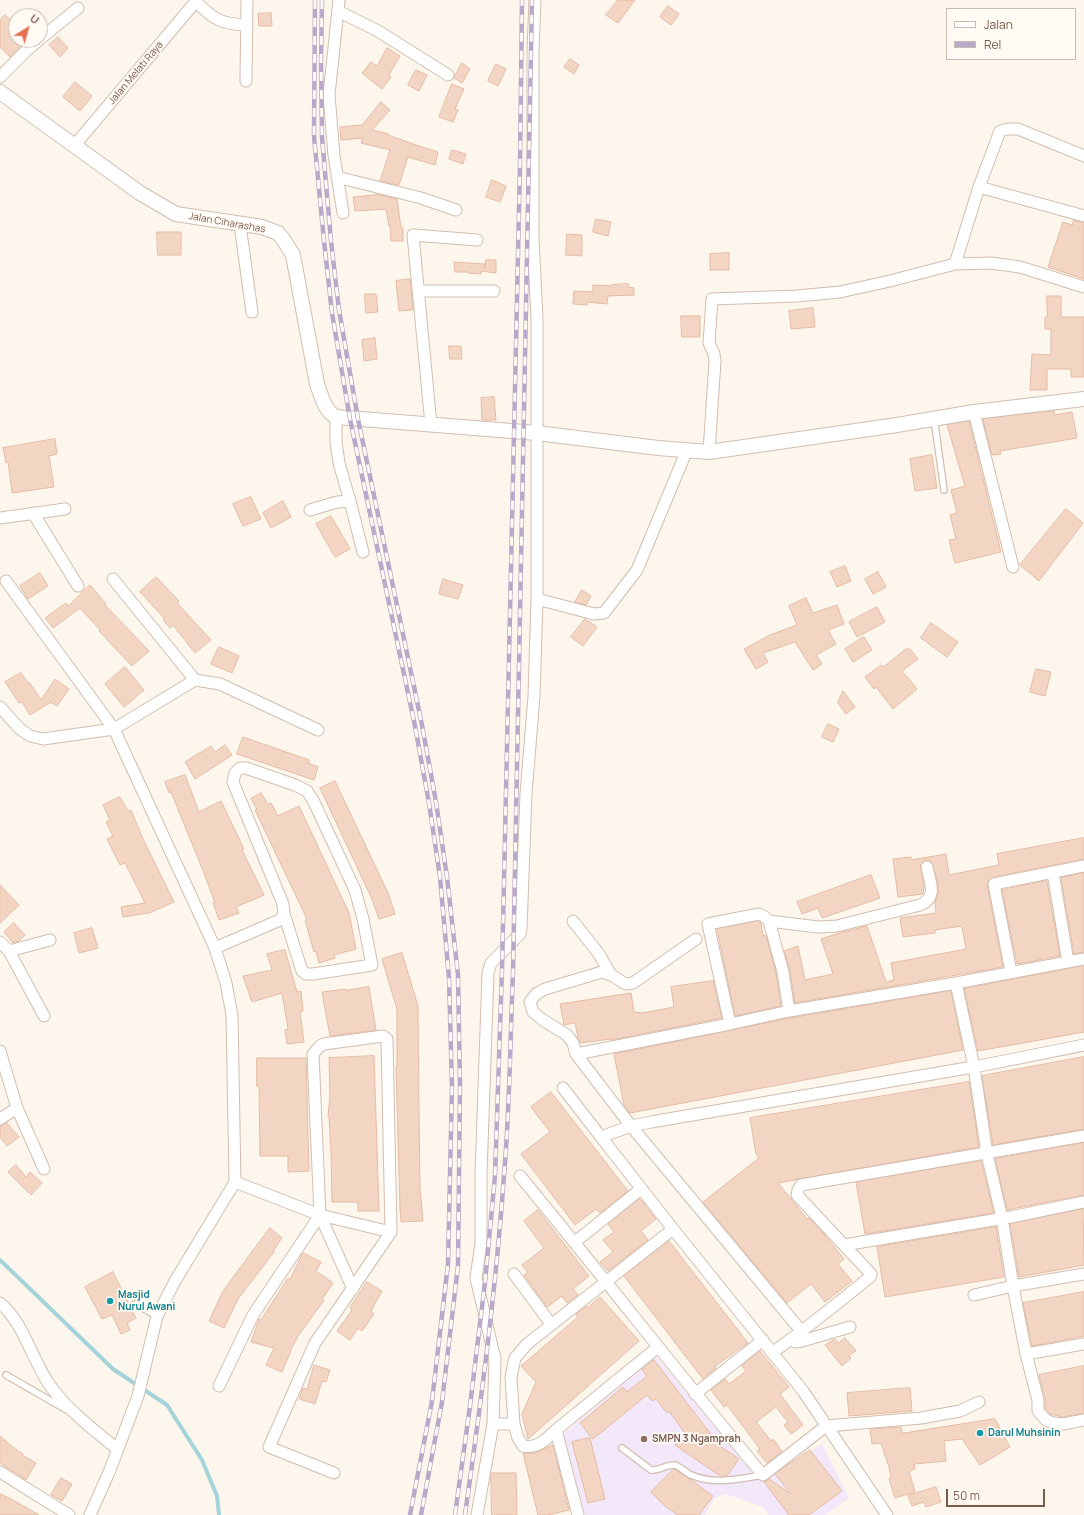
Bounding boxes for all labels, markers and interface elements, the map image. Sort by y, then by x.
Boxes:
north arrow [8,8,48,48]
legend [946,8,1076,60]
text: U [27,10,43,27]
text: Jalan [984,16,1013,33]
text: Rel [984,36,1001,53]
street label: Jalan Melati Raya [106,39,166,107]
street label: Jalan Ciharashas [188,210,266,236]
place label: Masjid Nurul Awani [118,1289,175,1312]
marker: Masjid Nurul Awani [105,1296,115,1306]
place label: Darul Muhsinin [988,1427,1060,1439]
marker: Darul Muhsinin [975,1428,985,1438]
place label: SMPN 3 Ngamprah [652,1433,741,1445]
marker: SMPN 3 Ngamprah [639,1434,649,1444]
scale bar [948,1481,1047,1507]
text: 50 m [953,1487,980,1504]

